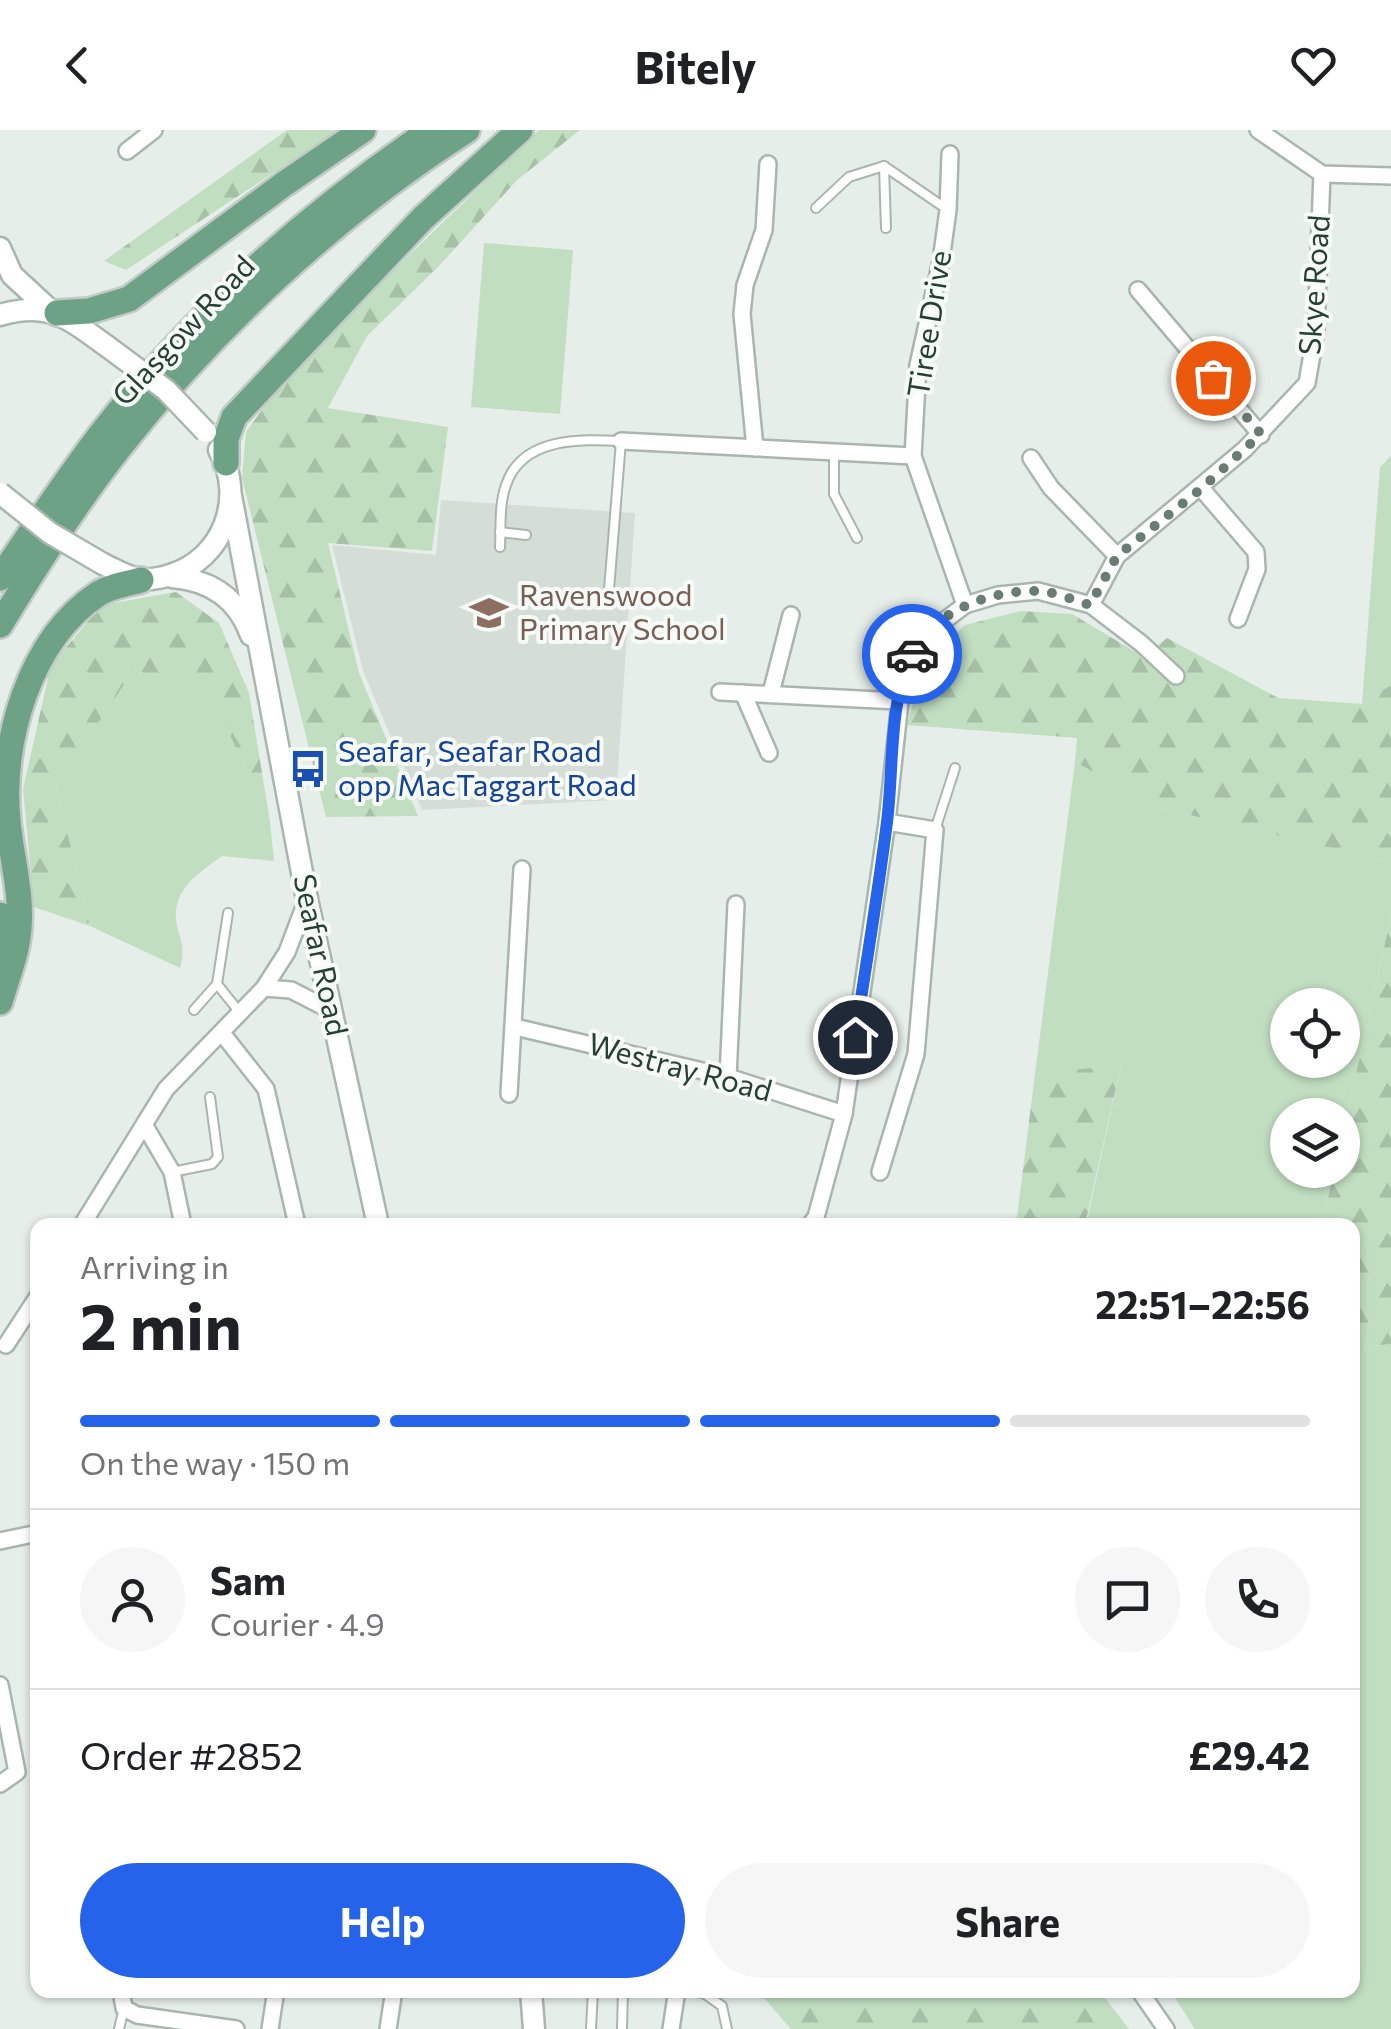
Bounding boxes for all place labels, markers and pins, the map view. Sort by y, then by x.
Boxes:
pin [1171,336,1256,421]
place label: Ravenswood Primary School [519,575,726,646]
school or university icon: Ravenswood Primary School [468,592,510,634]
place label: Seafar, Seafar Road opp MacTaggart Road [338,731,637,802]
bus stop icon: Seafar, Seafar Road opp MacTaggart Road [287,748,329,790]
pin [813,995,898,1080]

